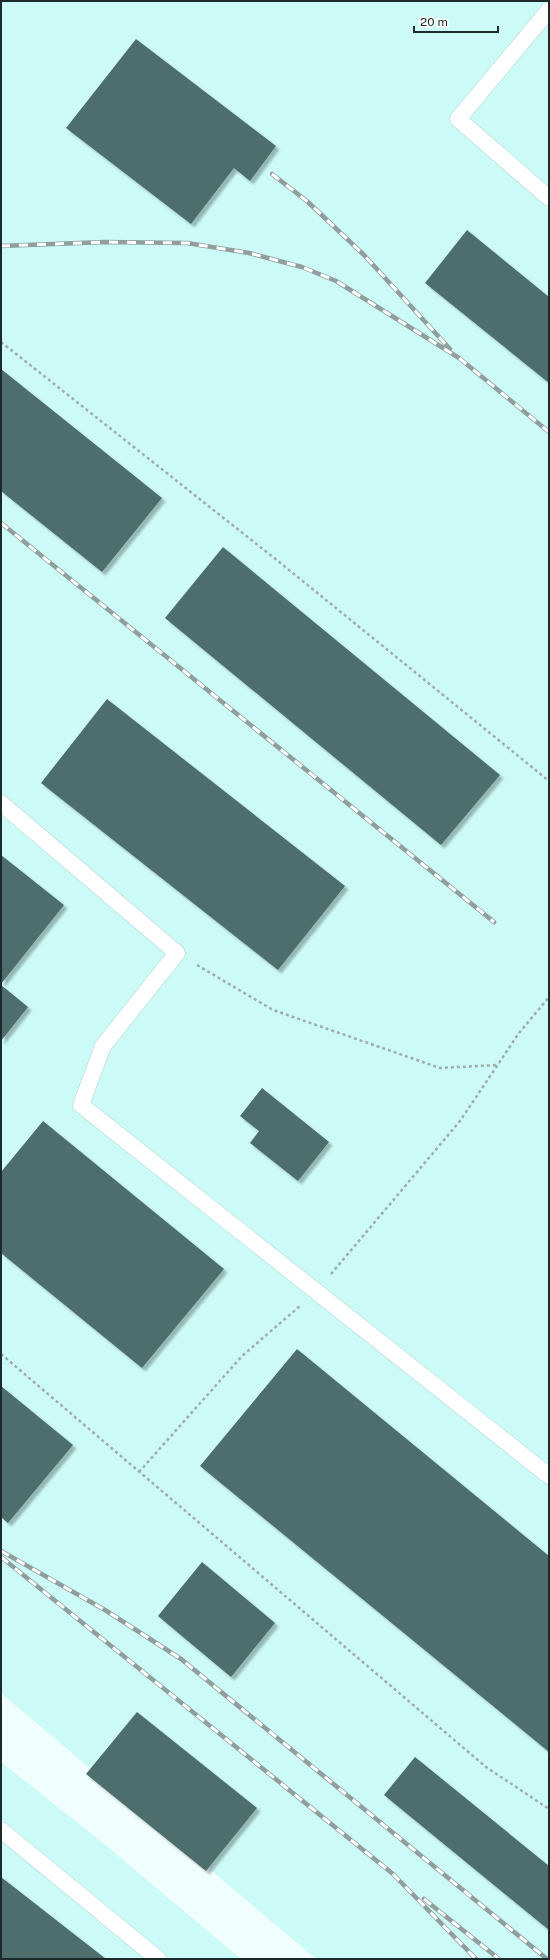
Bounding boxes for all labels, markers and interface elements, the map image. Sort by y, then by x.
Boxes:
scale bar [414,8,498,34]
text: 20 m [420,15,448,29]

